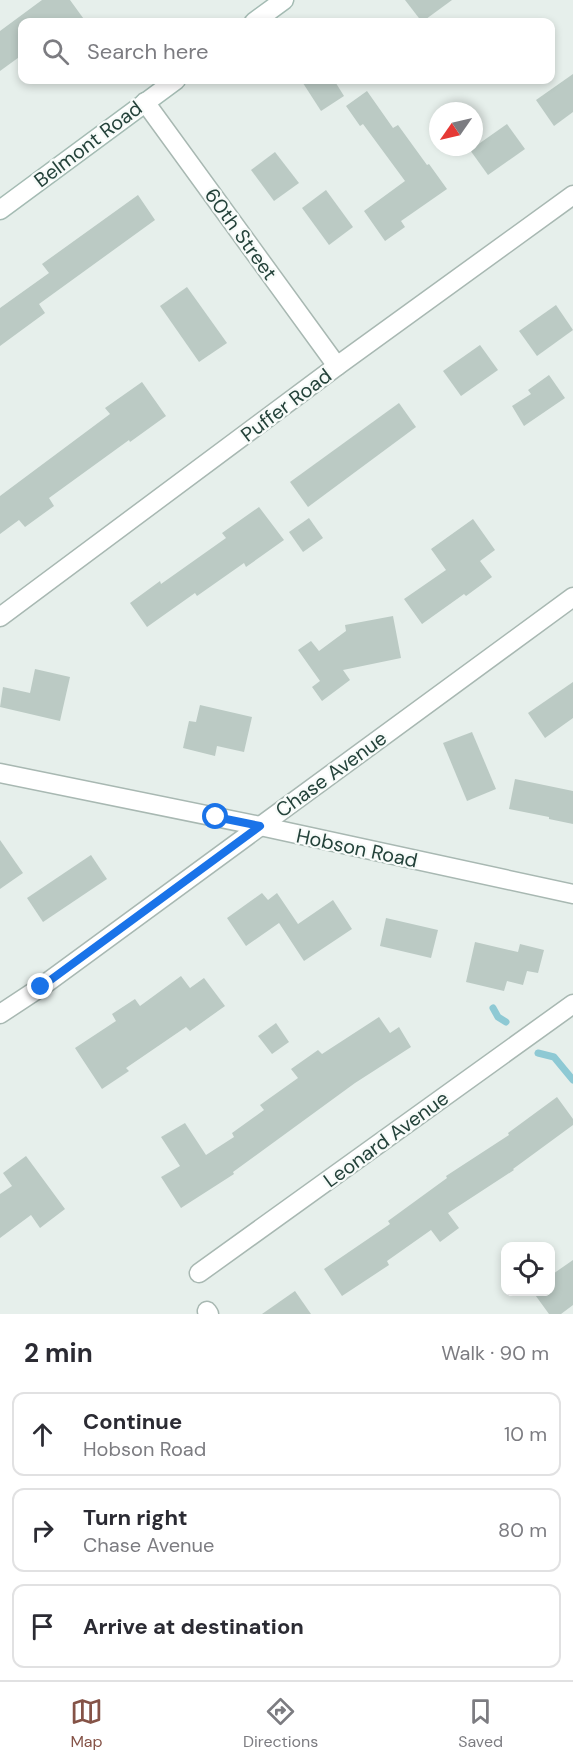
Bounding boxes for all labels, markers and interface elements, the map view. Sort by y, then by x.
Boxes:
search box [18,18,555,84]
icon: search [39,35,72,68]
text: Search here [87,37,208,66]
street label: Belmont Road [29,95,147,193]
north arrow [429,102,483,156]
street label: 60th Street [199,183,283,285]
street label: Puffer Road [235,362,337,448]
street label: Chase Avenue [270,725,392,823]
route start [202,803,228,829]
street label: Hobson Road [294,822,420,874]
route end [27,973,53,999]
street label: Leonard Avenue [318,1085,454,1193]
map controls [501,1242,555,1296]
button: locate [501,1242,555,1296]
text: 2 min [24,1336,93,1370]
text: Walk · 90 m [441,1340,549,1366]
text: Continue [83,1407,182,1436]
icon: ahead [26,1418,59,1451]
text: 10 m [504,1421,547,1447]
text: Hobson Road [83,1436,206,1462]
text: Turn right [83,1503,188,1532]
icon: right [26,1514,59,1547]
text: 80 m [498,1517,547,1543]
text: Chase Avenue [83,1532,214,1558]
icon: arrive [26,1610,59,1643]
text: Arrive at destination [83,1612,304,1641]
tab: Map [70,1695,103,1752]
tab: Directions [243,1695,318,1752]
tab: Saved [458,1695,503,1752]

